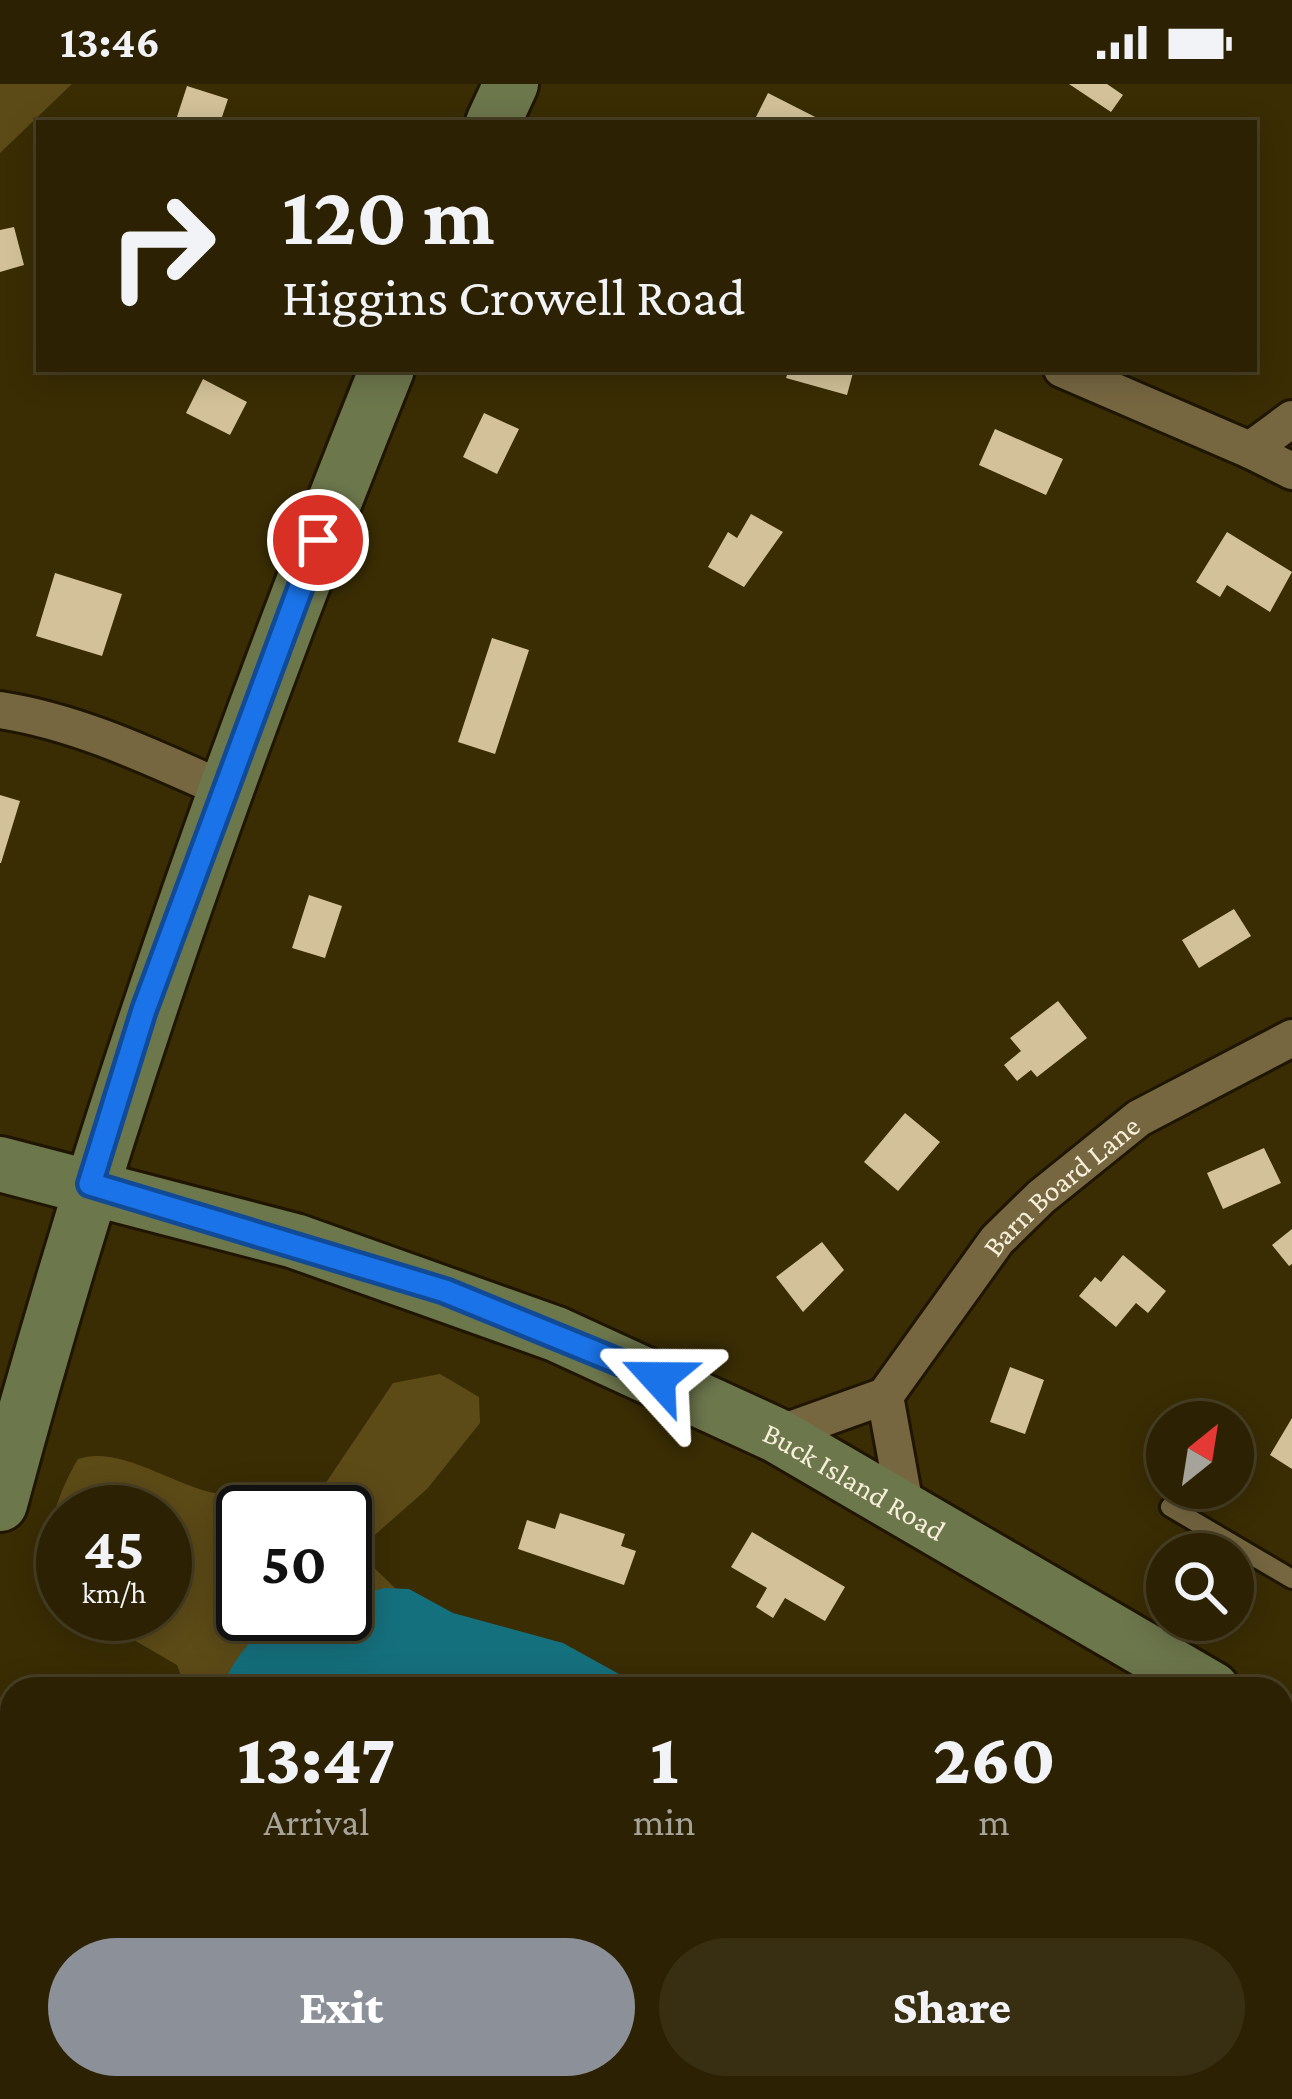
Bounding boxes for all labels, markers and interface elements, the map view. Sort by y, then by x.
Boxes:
text: 13:46 [60,17,160,67]
icon: right [84,168,240,324]
text: 120 m [282,169,495,262]
text: Higgins Crowell Road [282,267,746,327]
pin [267,489,369,591]
icon: arrive [285,507,351,573]
street label: Barn Board Lane [975,1108,1146,1262]
position arrow [595,1315,721,1441]
north arrow [1146,1401,1254,1509]
map controls [1146,1401,1254,1641]
street label: Buck Island Road [758,1415,952,1547]
speed limit sign: 50 [216,1485,372,1641]
text: 45 [83,1514,145,1581]
button: search [1146,1533,1254,1641]
text: km/h [82,1576,146,1609]
text: 13:47 [237,1718,396,1798]
text: 1 [650,1718,678,1798]
text: 260 [933,1718,1056,1798]
text: Arrival [263,1800,370,1843]
text: min [633,1800,696,1843]
text: m [979,1800,1010,1843]
button: Exit [48,1938,635,2076]
button: Share [659,1938,1245,2076]

